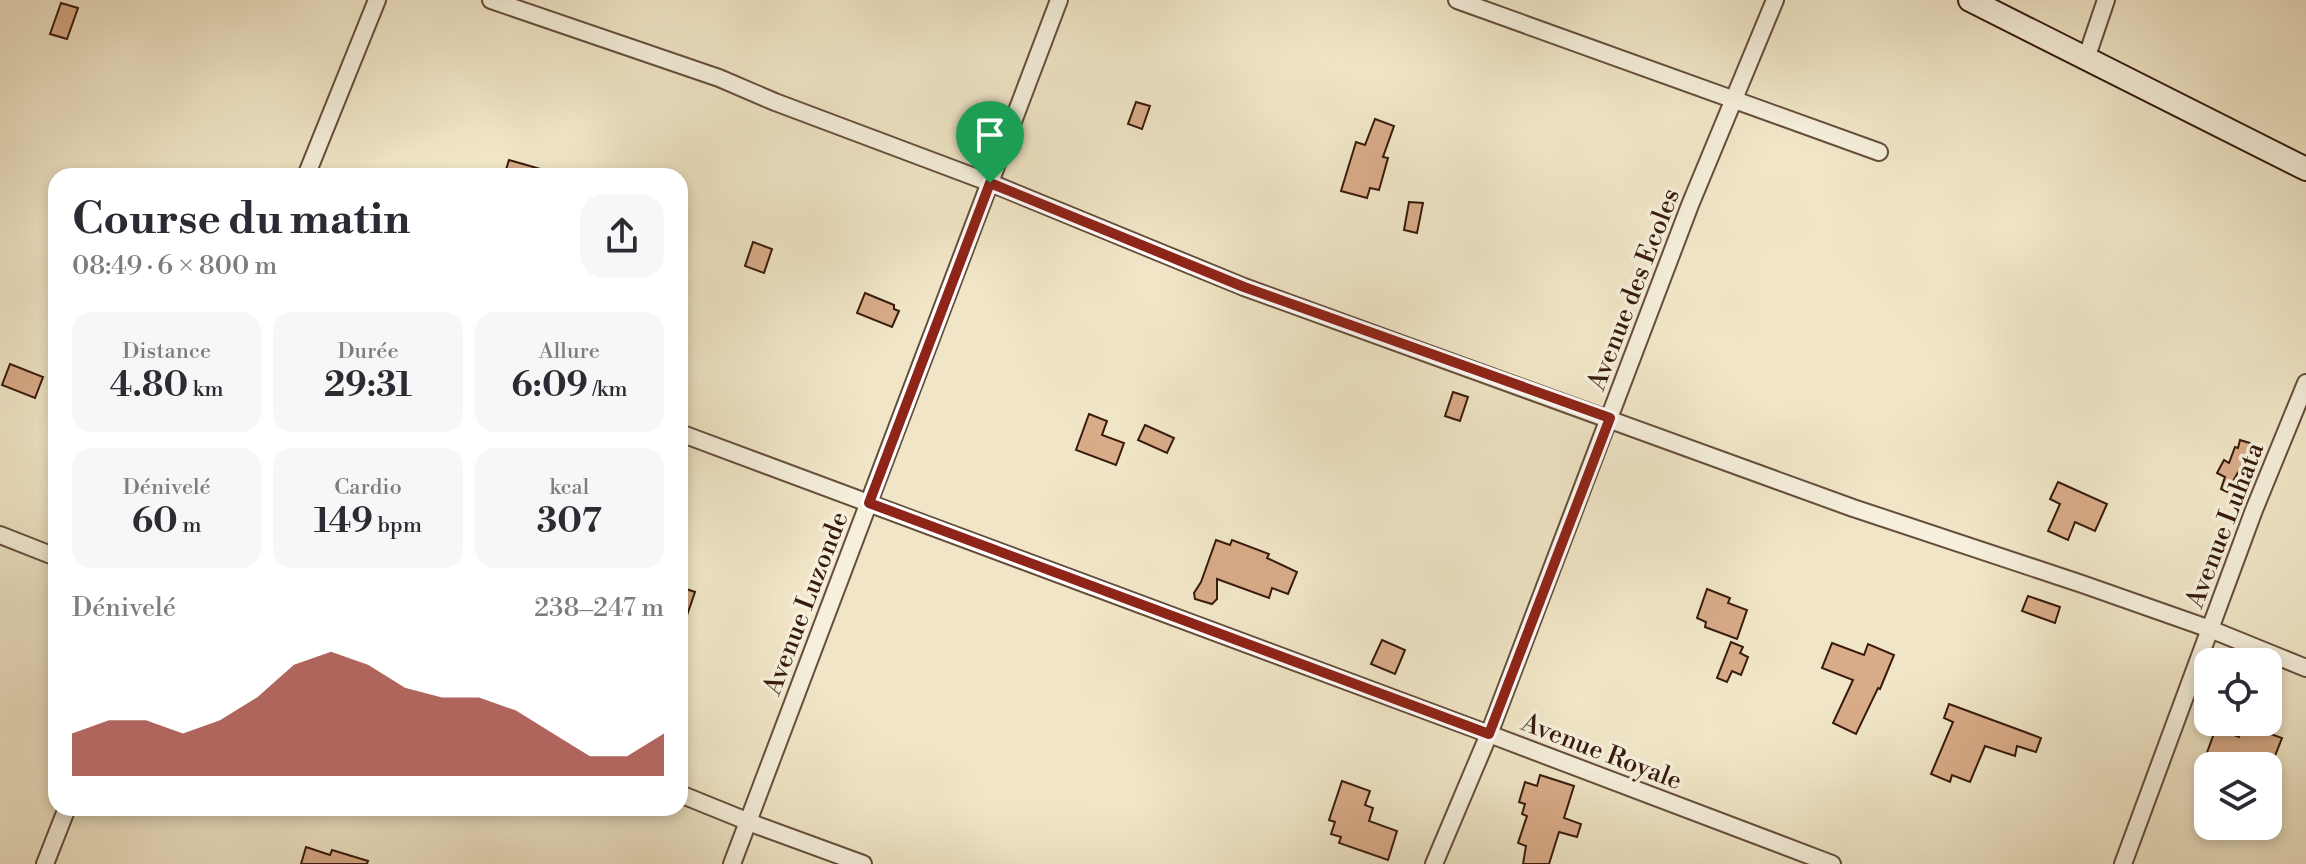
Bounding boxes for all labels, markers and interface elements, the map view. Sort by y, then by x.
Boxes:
pin [956,101,1024,183]
icon: arrive [968,113,1012,157]
street label: Avenue des Ecoles [1580,184,1687,396]
text: Course du matin [72,192,410,247]
button: share [580,194,664,278]
text: 08:49 · 6 × 800 m [72,250,277,282]
text: Distance [122,338,211,365]
text: Durée [337,338,399,365]
text: Allure [539,338,600,365]
text: 4.80 [110,365,188,407]
text: 29:31 [324,365,412,407]
text: 6:09 [511,365,588,407]
text: km [188,376,224,403]
text: /km [588,376,627,403]
street label: Avenue Luhata [2178,437,2271,613]
text: Dénivelé [123,474,211,501]
text: Cardio [334,474,402,501]
text: kcal [549,474,589,501]
text: 60 [132,501,178,543]
text: 149 [314,501,373,543]
text: 307 [537,501,602,543]
street label: Avenue Luzonde [756,507,856,700]
text: m [178,512,202,539]
text: bpm [373,512,422,539]
text: Dénivelé [72,592,176,624]
text: 238–247 m [534,592,664,624]
map controls [2194,648,2282,840]
button: locate [2194,648,2282,736]
street label: Avenue Royale [1516,706,1686,797]
button: layers [2194,752,2282,840]

